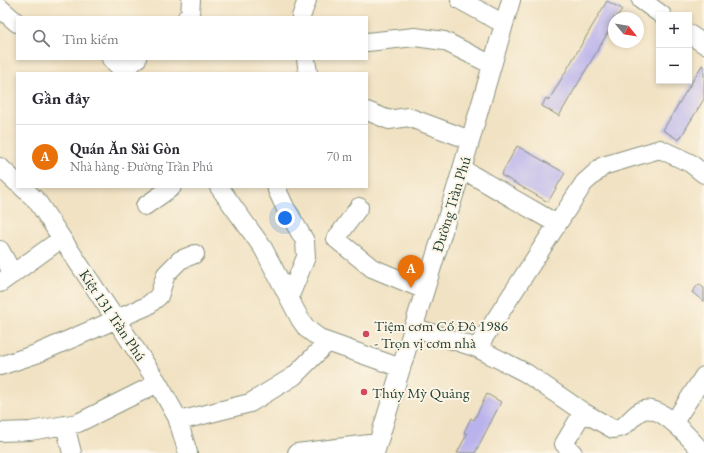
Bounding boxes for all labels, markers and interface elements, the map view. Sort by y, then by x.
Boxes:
north arrow [608,12,644,48]
map controls [656,12,692,84]
button: + [656,12,692,48]
search box [16,16,368,60]
icon: search [30,27,52,49]
text: Tìm kiếm [62,29,119,48]
button: − [656,48,692,84]
text: Gần đây [32,87,90,109]
text: Quán Ăn Sài Gòn [70,139,180,158]
text: A [40,148,50,165]
text: 70 m [327,148,352,165]
street label: Đường Trần Phú [427,154,475,254]
text: Nhà hàng · Đường Trần Phú [70,158,213,175]
your location [275,208,295,228]
pin: A [398,255,424,288]
street label: Kiệt 131 Trần Phú [75,266,151,365]
place label: Tiệm cơm Cố Đô 1986 - Trọn vị cơm nhà [374,316,508,352]
marker: Tiệm cơm Cố Đô 1986 - Trọn vị cơm nhà [361,329,371,339]
place label: Thúy Mỳ Quảng [372,383,470,402]
marker: Thúy Mỳ Quảng [359,387,369,397]

